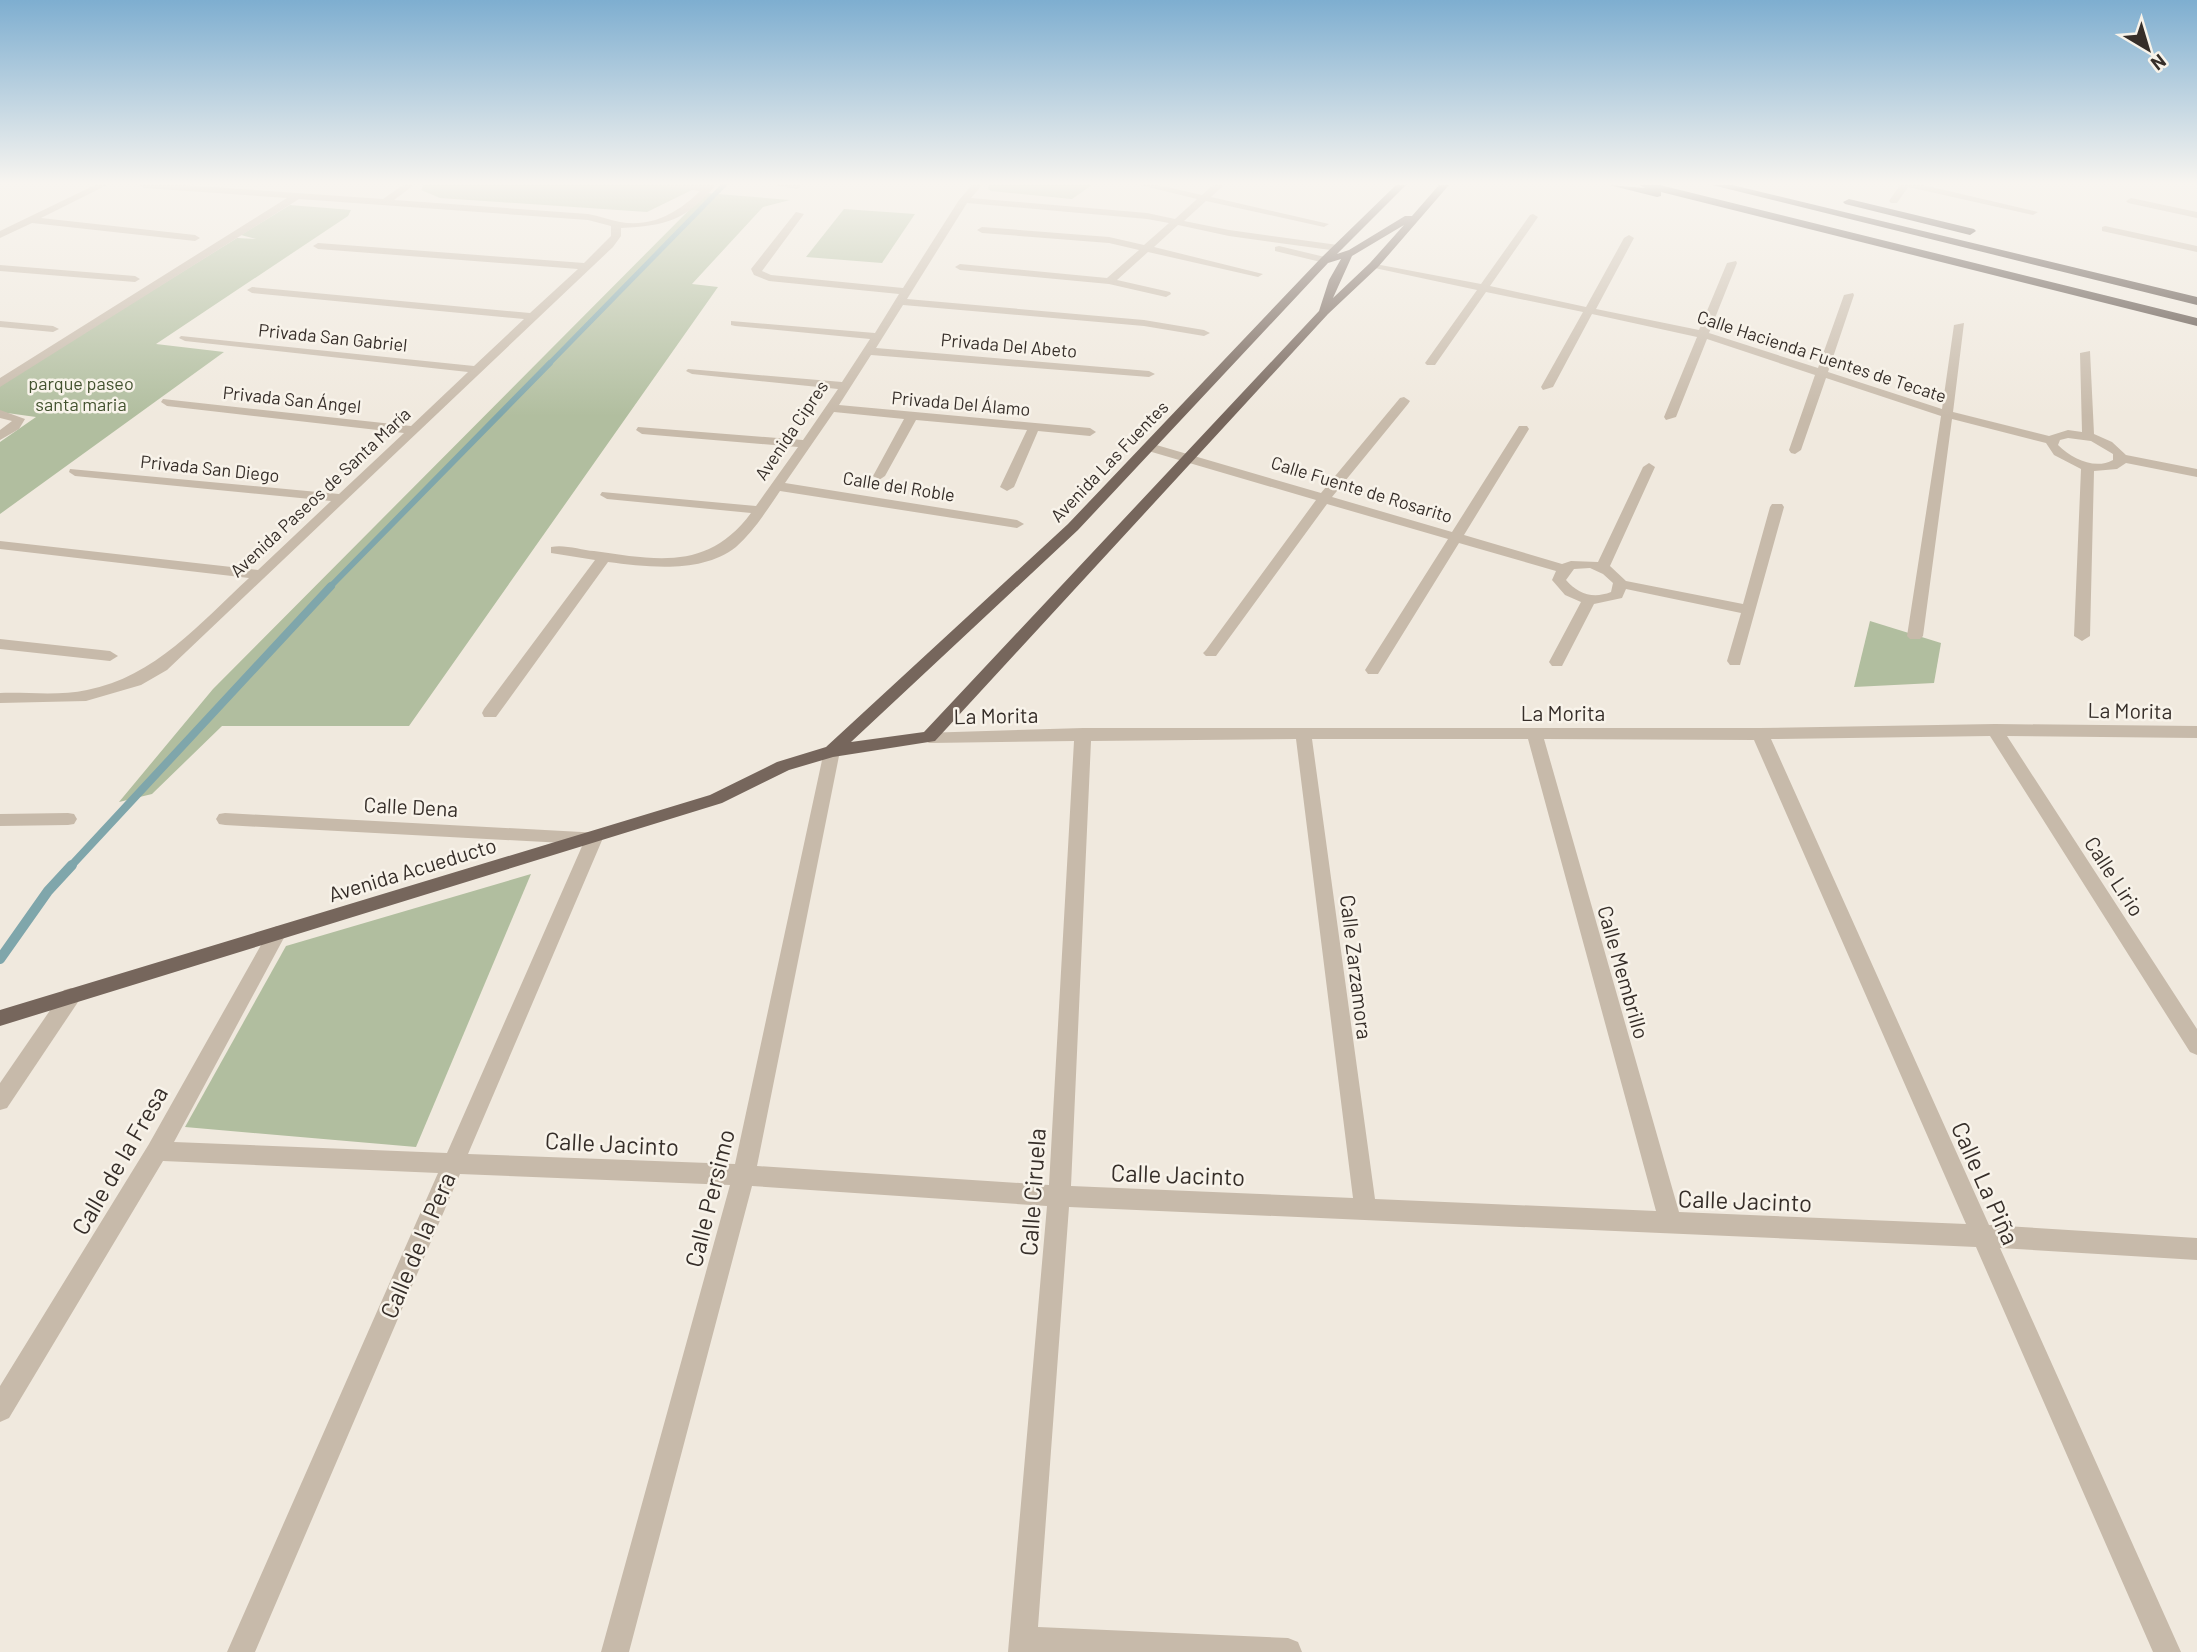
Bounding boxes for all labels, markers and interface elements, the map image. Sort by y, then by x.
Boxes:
north arrow [2113,14,2183,84]
text: N [2147,50,2171,76]
street label: Calle Hacienda Fuentes de Tecate [1694,305,1950,407]
street label: Privada San Gabriel [257,318,409,356]
street label: Privada Del Abeto [940,328,1078,362]
park label: parque paseo santa maria [28,372,134,415]
street label: Avenida Cipres [750,376,832,484]
street label: Privada San Ángel [222,381,362,417]
street label: Privada Del Álamo [891,386,1031,420]
street label: Avenida Las Fuentes [1045,396,1173,526]
street label: Avenida Paseos de Santa María [225,403,415,581]
street label: Privada San Diego [139,450,281,486]
street label: Calle Fuente de Rosarito [1269,451,1455,527]
street label: Calle del Roble [841,466,957,506]
street label: La Morita [2087,697,2173,723]
street label: La Morita [1521,700,1605,725]
street label: La Morita [953,702,1039,728]
street label: Calle Dena [363,791,459,821]
street label: Calle Lirio [2080,831,2150,921]
street label: Avenida Acueducto [325,832,499,906]
street label: Calle Zarzamora [1336,893,1378,1041]
street label: Calle Membrillo [1593,902,1655,1042]
street label: Calle de la Fresa [65,1080,173,1240]
street label: Calle La Piña [1946,1117,2026,1249]
street label: Calle Jacinto [544,1125,680,1161]
street label: Calle Persimo [678,1126,740,1270]
street label: Calle Ciruela [1013,1127,1051,1257]
street label: Calle Jacinto [1110,1157,1246,1191]
street label: Calle de la Pera [373,1167,461,1323]
street label: Calle Jacinto [1677,1183,1813,1217]

